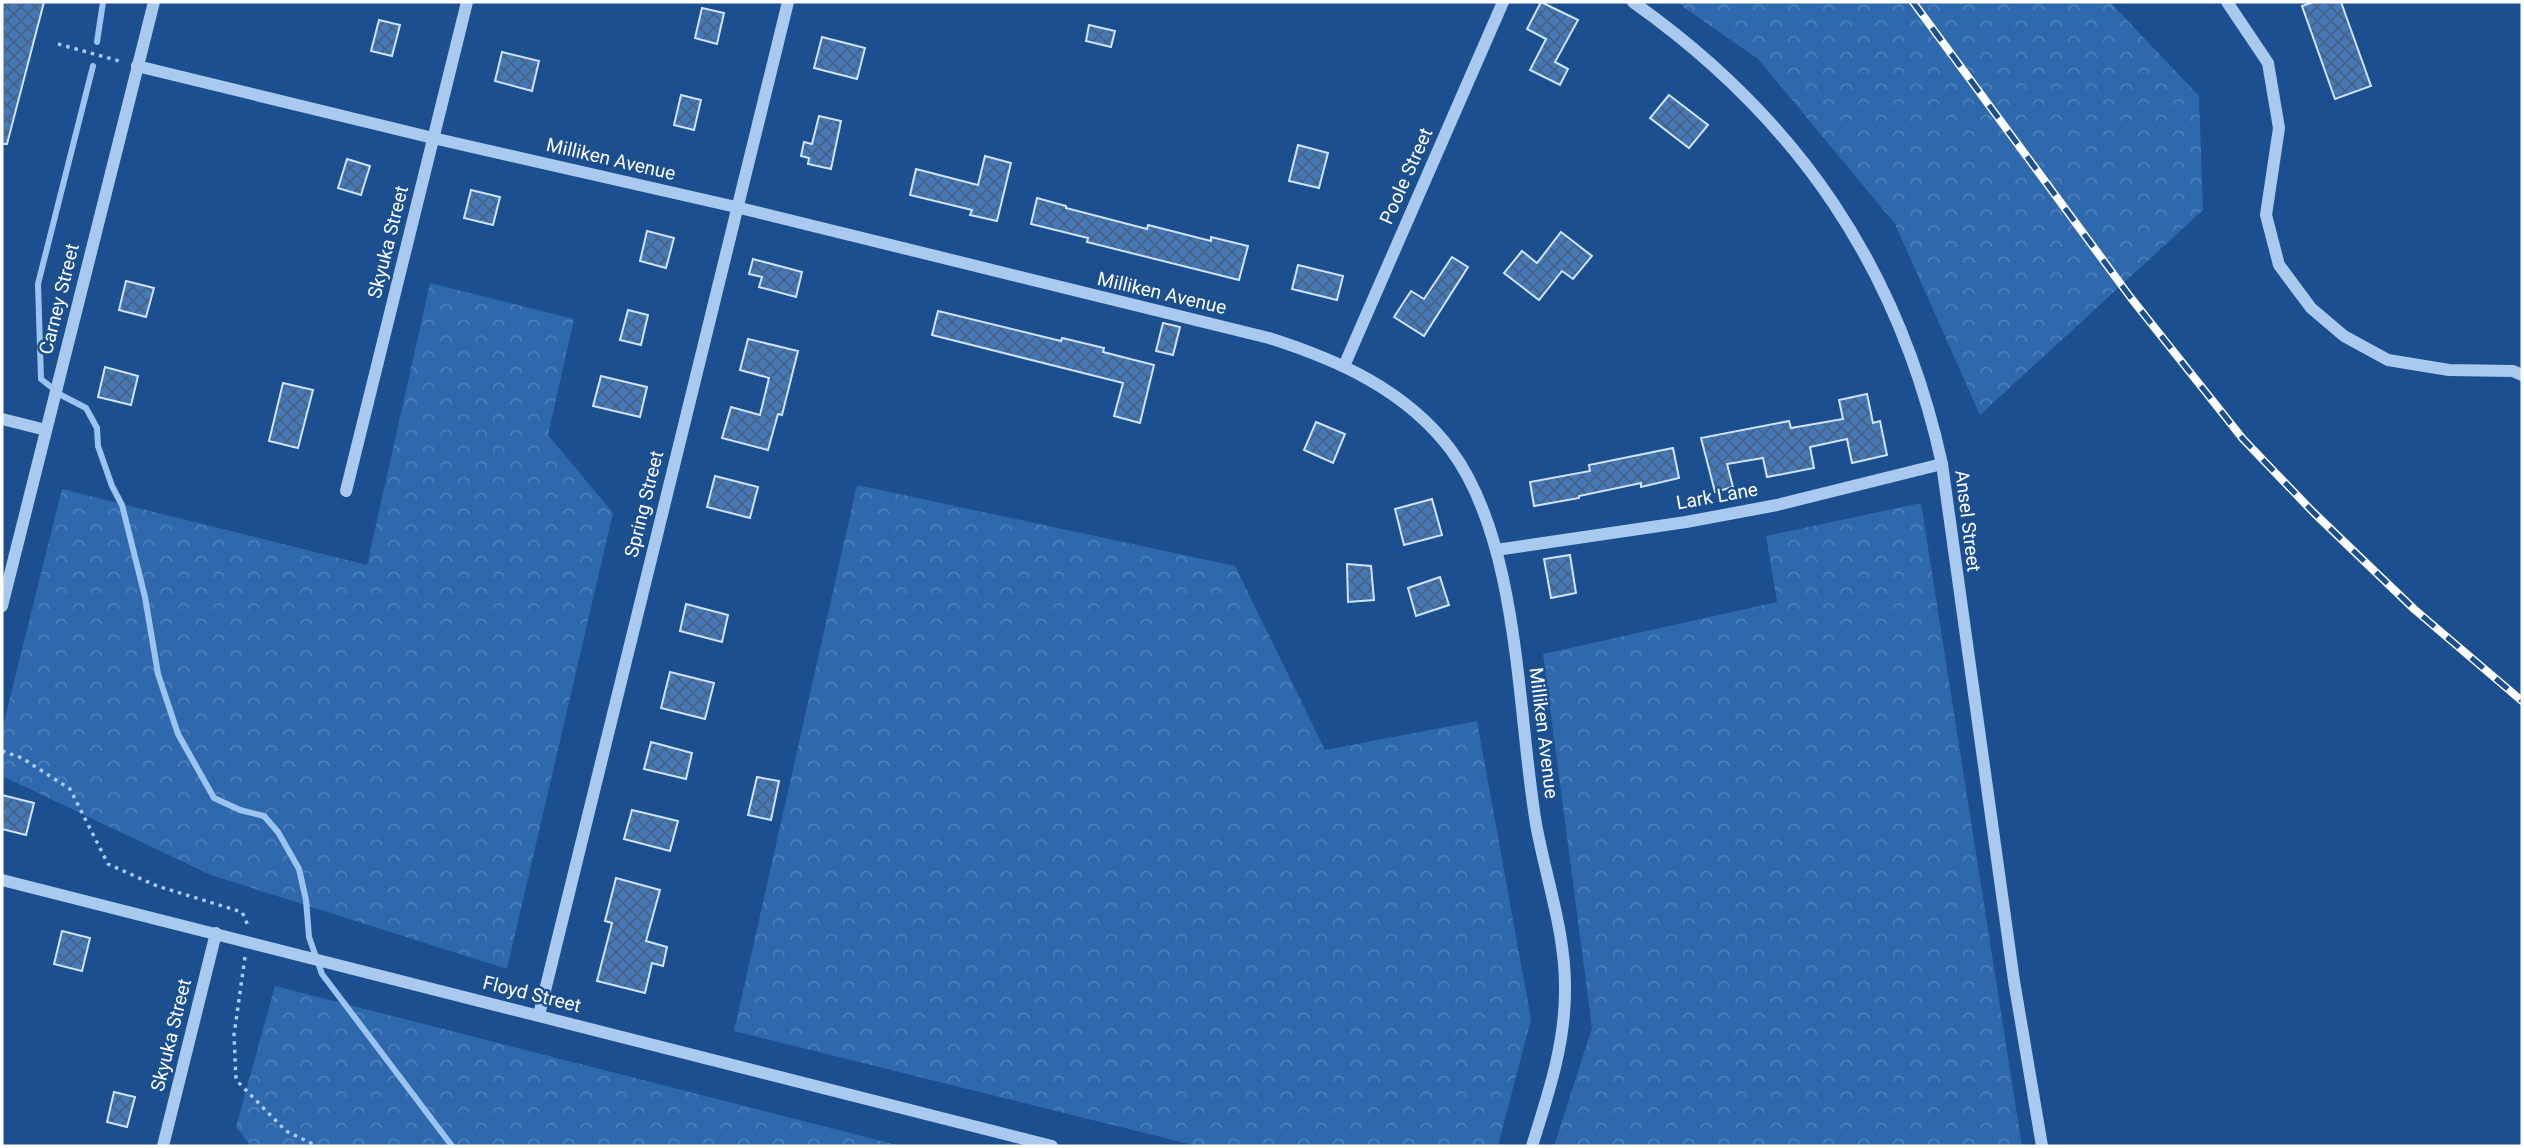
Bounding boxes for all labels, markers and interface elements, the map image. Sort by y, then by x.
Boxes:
street label: Poole Street [1375,124,1437,228]
street label: Milliken Avenue [544,133,678,185]
street label: Skyuka Street [363,183,413,301]
street label: Carney Street [34,241,84,357]
street label: Milliken Avenue [1095,267,1229,319]
street label: Spring Street [620,448,668,560]
street label: Ansel Street [1950,469,1986,573]
street label: Lark Lane [1674,478,1760,514]
street label: Milliken Avenue [1525,666,1563,800]
street label: Floyd Street [481,971,583,1017]
street label: Skyuka Street [146,976,196,1094]

